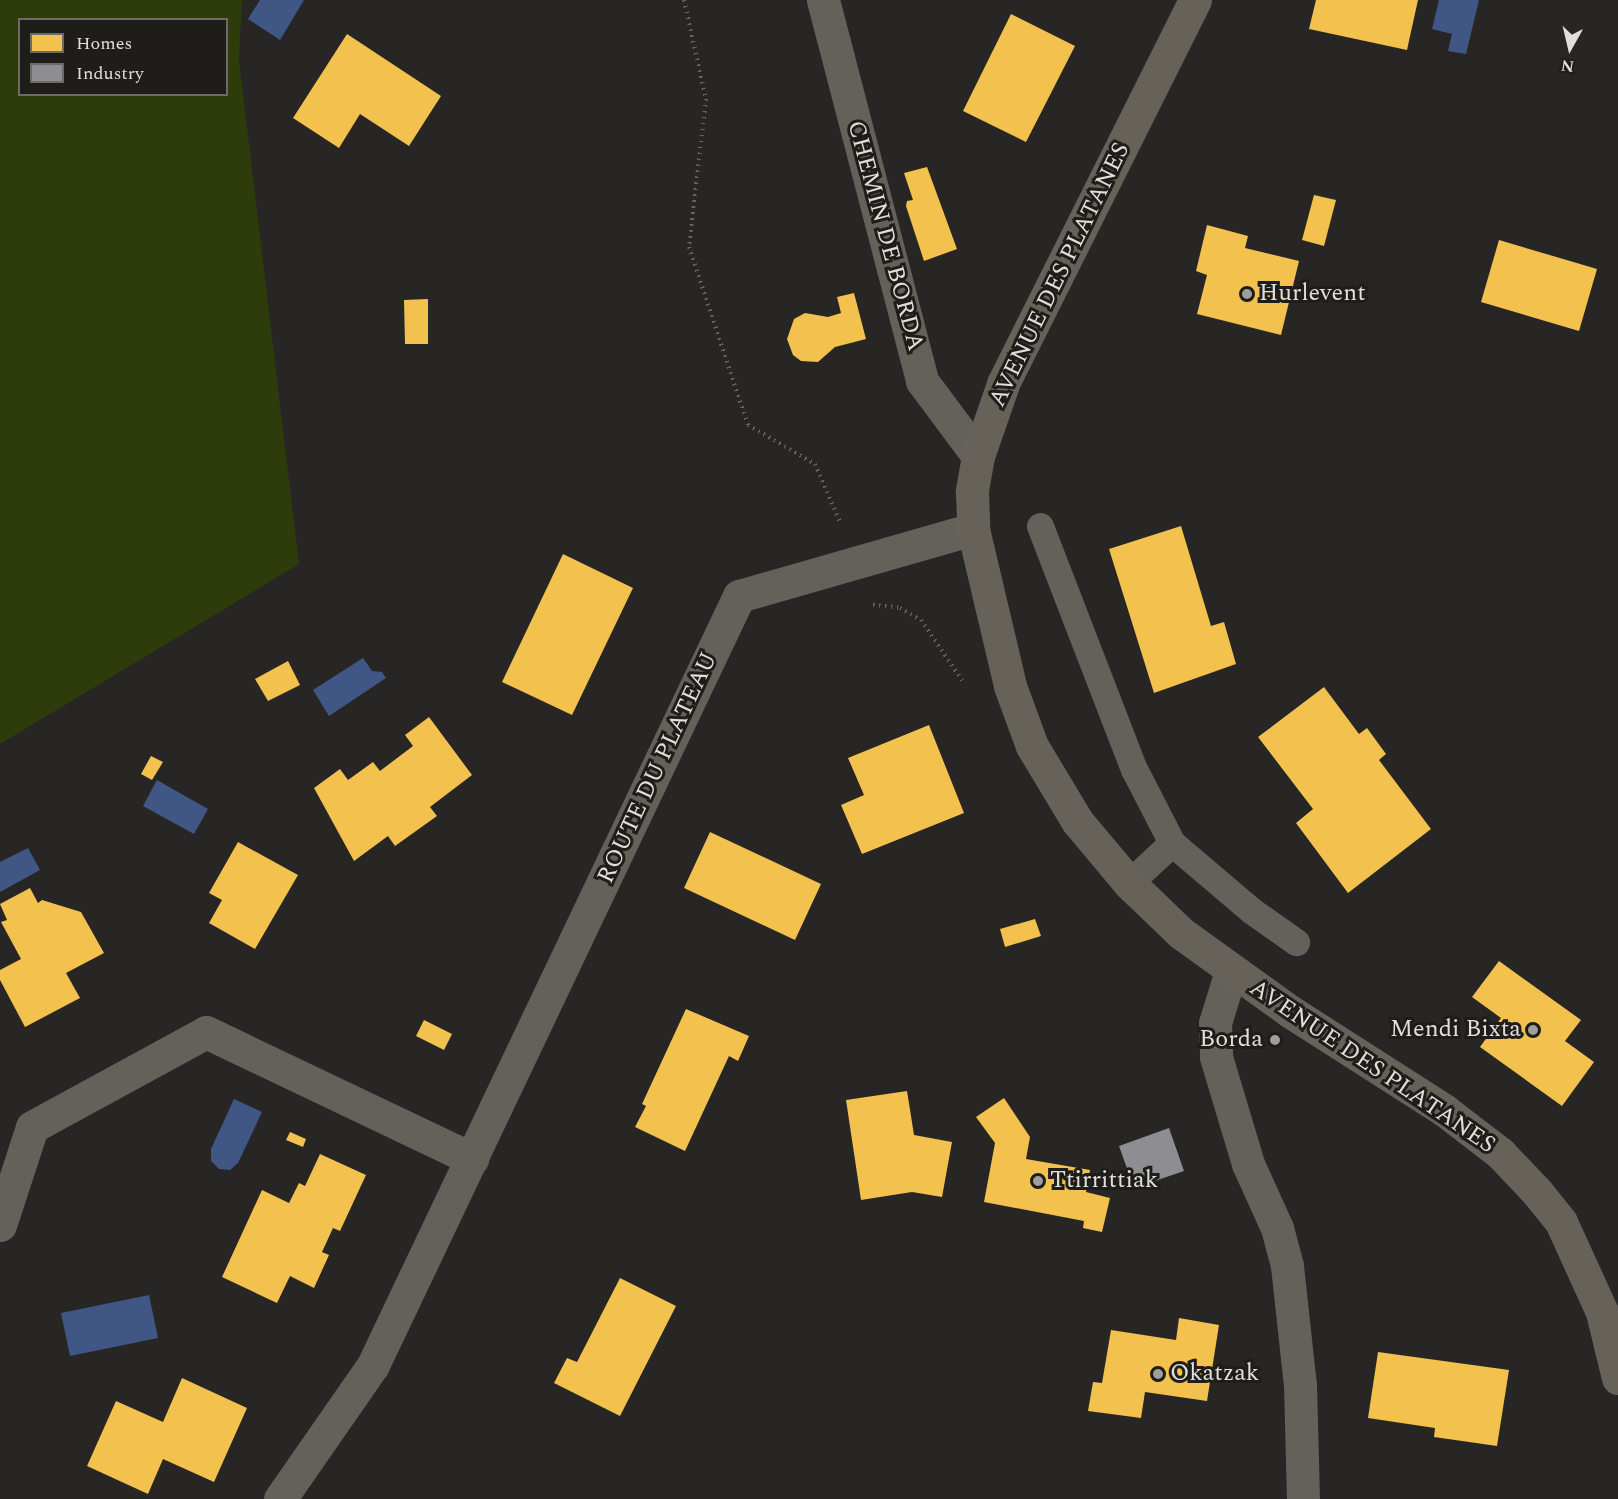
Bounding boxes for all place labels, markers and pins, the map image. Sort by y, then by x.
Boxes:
place label: Hurlevent [1259,280,1366,308]
marker: Hurlevent [1240,287,1254,301]
place label: Mendi Bixta [1390,1016,1521,1044]
marker: Mendi Bixta [1526,1023,1540,1037]
place label: Borda [1199,1026,1263,1054]
marker: Borda [1268,1033,1282,1047]
place label: Ttirrittiak [1050,1167,1158,1195]
marker: Ttirrittiak [1031,1174,1045,1188]
place label: Okatzak [1170,1360,1259,1388]
marker: Okatzak [1151,1367,1165,1381]

